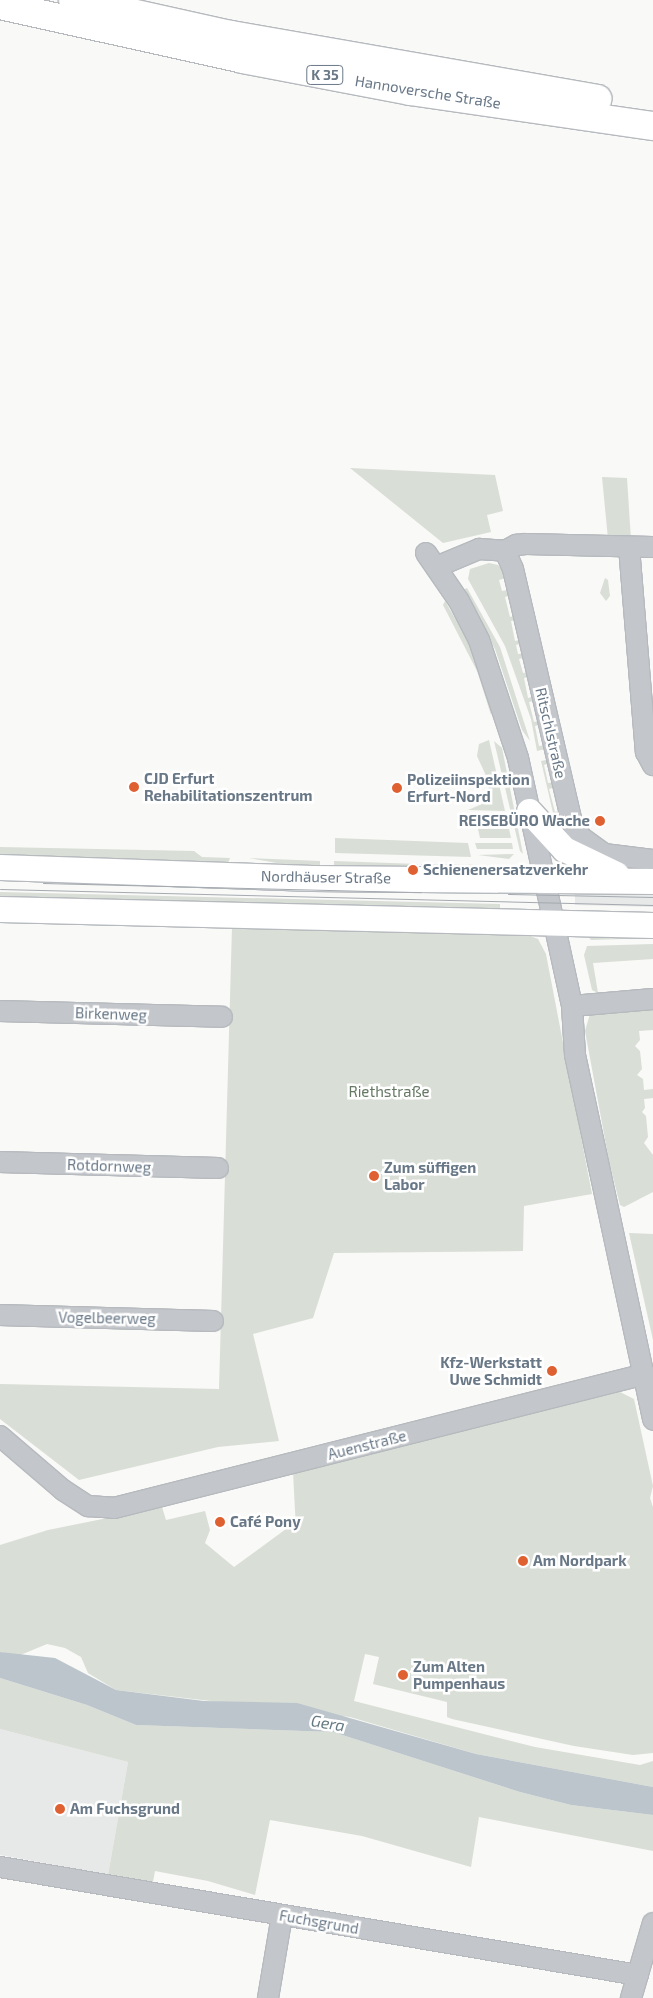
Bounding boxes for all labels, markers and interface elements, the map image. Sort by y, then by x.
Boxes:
road number: K 35 [305,64,345,86]
street label: Hannoversche Straße [354,72,502,112]
street label: Ritschlstraße [532,686,570,780]
place label: CJD Erfurt Rehabilitationszentrum [144,769,313,804]
place label: Polizeiinspektion Erfurt-Nord [407,770,530,805]
marker: CJD Erfurt Rehabilitationszentrum [128,781,140,793]
marker: Polizeiinspektion Erfurt-Nord [391,782,403,794]
place label: REISEBÜRO Wache [459,812,590,830]
marker: REISEBÜRO Wache [594,815,606,827]
place label: Schienenersatzverkehr [423,861,588,879]
marker: Schienenersatzverkehr [407,864,419,876]
street label: Nordhäuser Straße [261,867,391,887]
street label: Birkenweg [75,1004,147,1024]
park label: Riethstraße [348,1083,430,1101]
street label: Rotdornweg [67,1156,151,1176]
place label: Zum süffigen Labor [384,1158,476,1193]
marker: Zum süffigen Labor [368,1170,380,1182]
street label: Vogelbeerweg [58,1308,156,1328]
place label: Kfz-Werkstatt Uwe Schmidt [440,1353,542,1388]
marker: Kfz-Werkstatt Uwe Schmidt [546,1365,558,1377]
street label: Auenstraße [326,1427,408,1463]
place label: Café Pony [230,1513,301,1531]
marker: Café Pony [214,1516,226,1528]
place label: Am Nordpark [533,1552,627,1570]
marker: Am Nordpark [517,1555,529,1567]
place label: Zum Alten Pumpenhaus [413,1657,505,1692]
marker: Zum Alten Pumpenhaus [397,1669,409,1681]
water label: Gera [310,1711,346,1735]
place label: Am Fuchsgrund [70,1800,180,1818]
marker: Am Fuchsgrund [54,1803,66,1815]
street label: Fuchsgrund [278,1906,360,1938]

